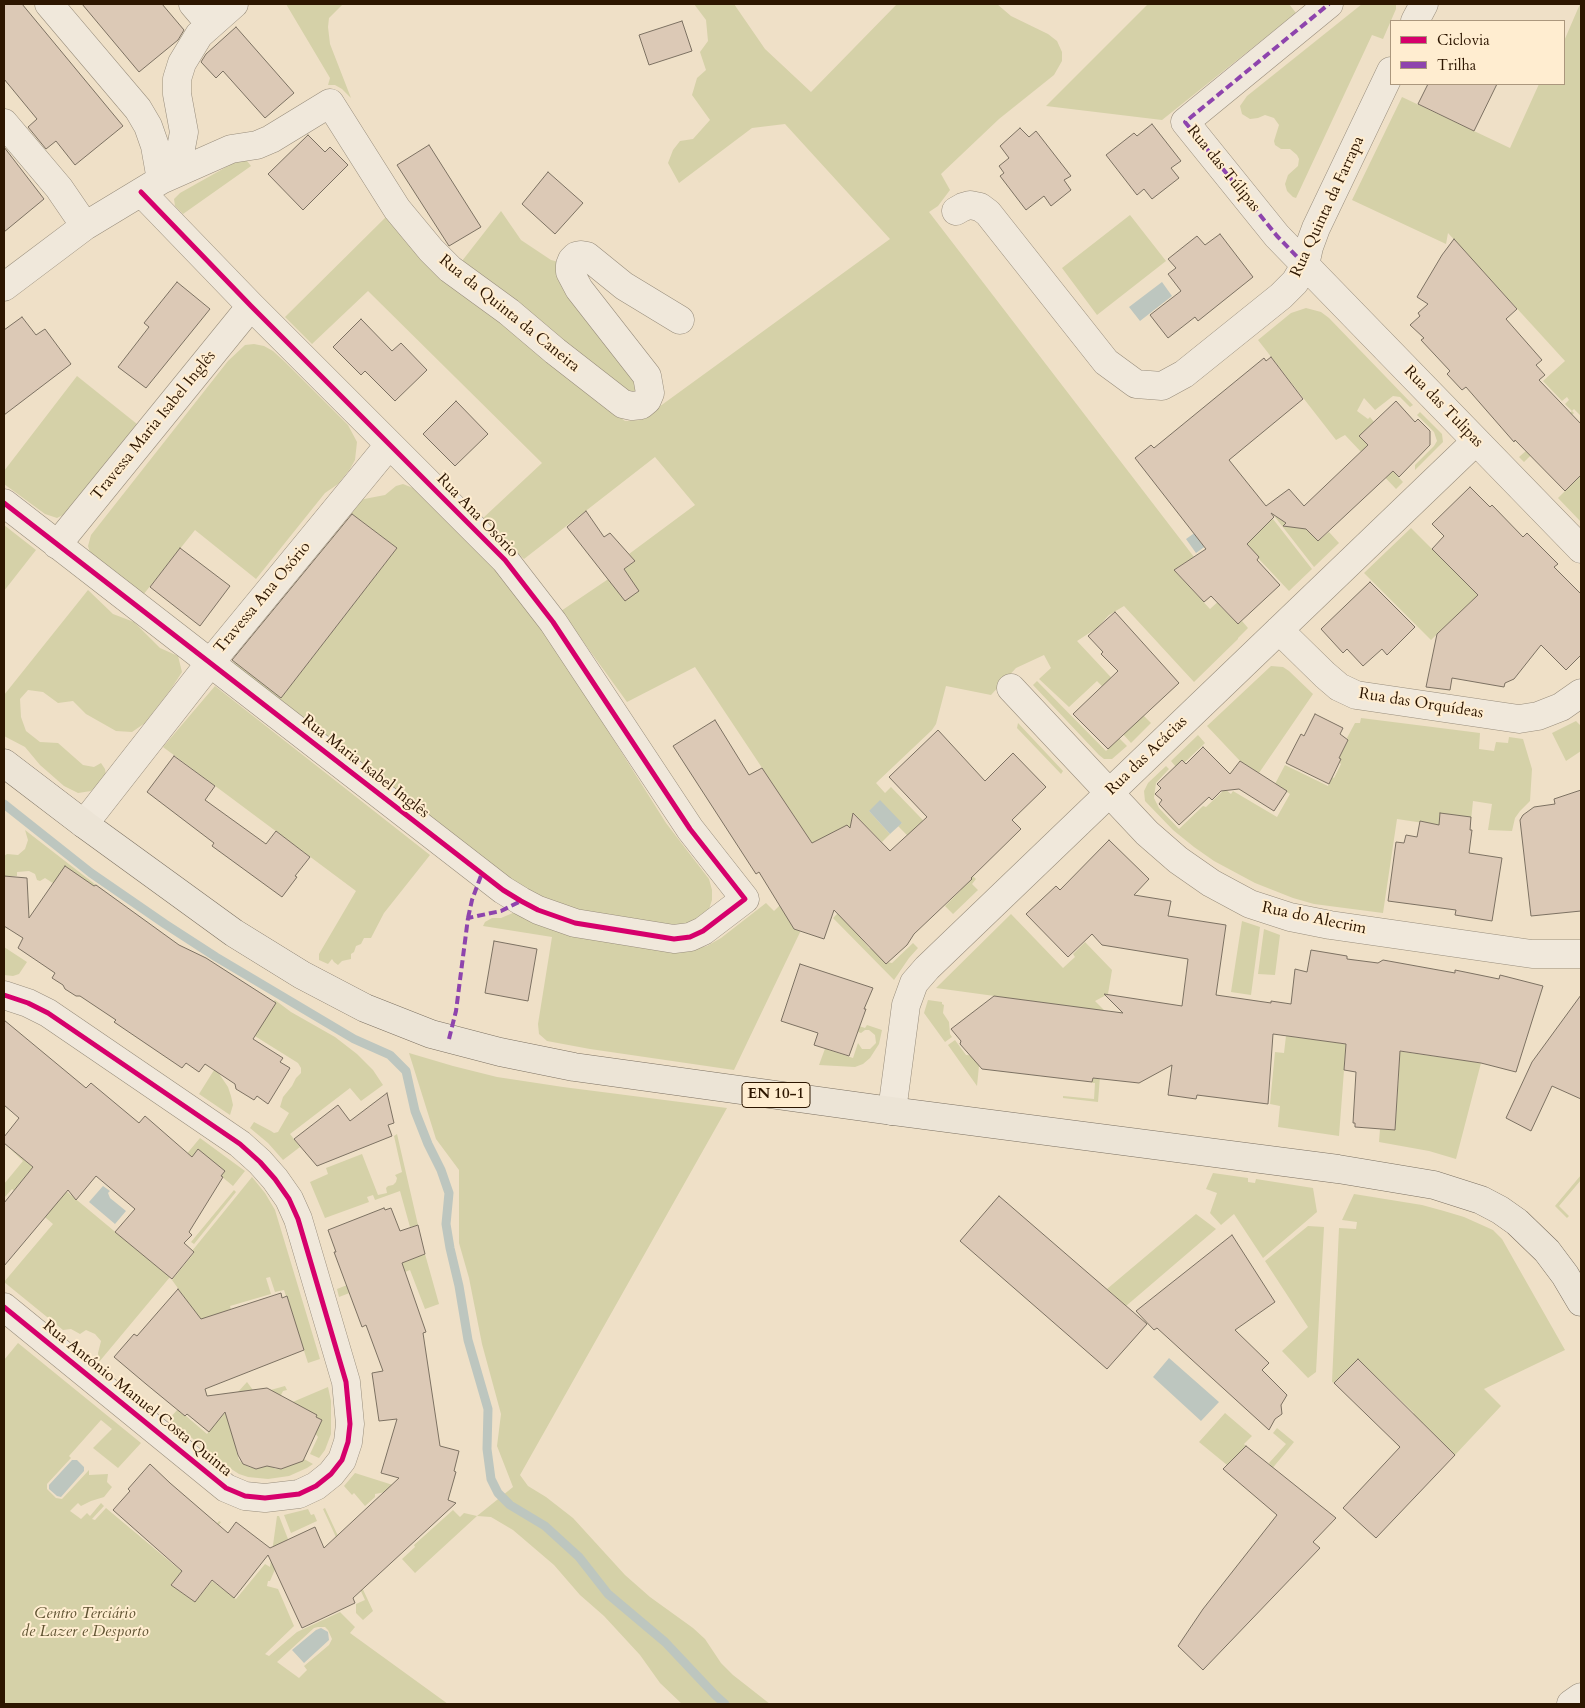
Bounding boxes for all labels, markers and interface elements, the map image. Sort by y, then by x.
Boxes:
legend [1390,20,1565,85]
text: Ciclovia [1437,30,1490,50]
text: Trilha [1437,55,1476,75]
street label: Rua das Túlipas [1182,122,1264,216]
street label: Rua Quinta da Farrapa [1287,133,1369,281]
street label: Rua da Quinta da Caneira [435,251,583,377]
street label: Travessa Maria Isabel Inglês [88,347,220,505]
street label: Rua das Tulipas [1399,362,1487,452]
street label: Rua Ana Osório [432,470,522,562]
street label: Travessa Ana Osório [211,538,315,658]
street label: Rua das Orquídeas [1357,685,1485,723]
street label: Rua Maria Isabel Inglês [297,711,433,823]
street label: Rua das Acácias [1102,712,1192,800]
street label: Rua do Alecrim [1260,899,1368,939]
road number: EN 10-1 [742,1082,810,1108]
street label: Rua António Manuel Costa Quinta [39,1317,235,1481]
park label: Centro Terciário de Lazer e Desporto [21,1604,149,1642]

